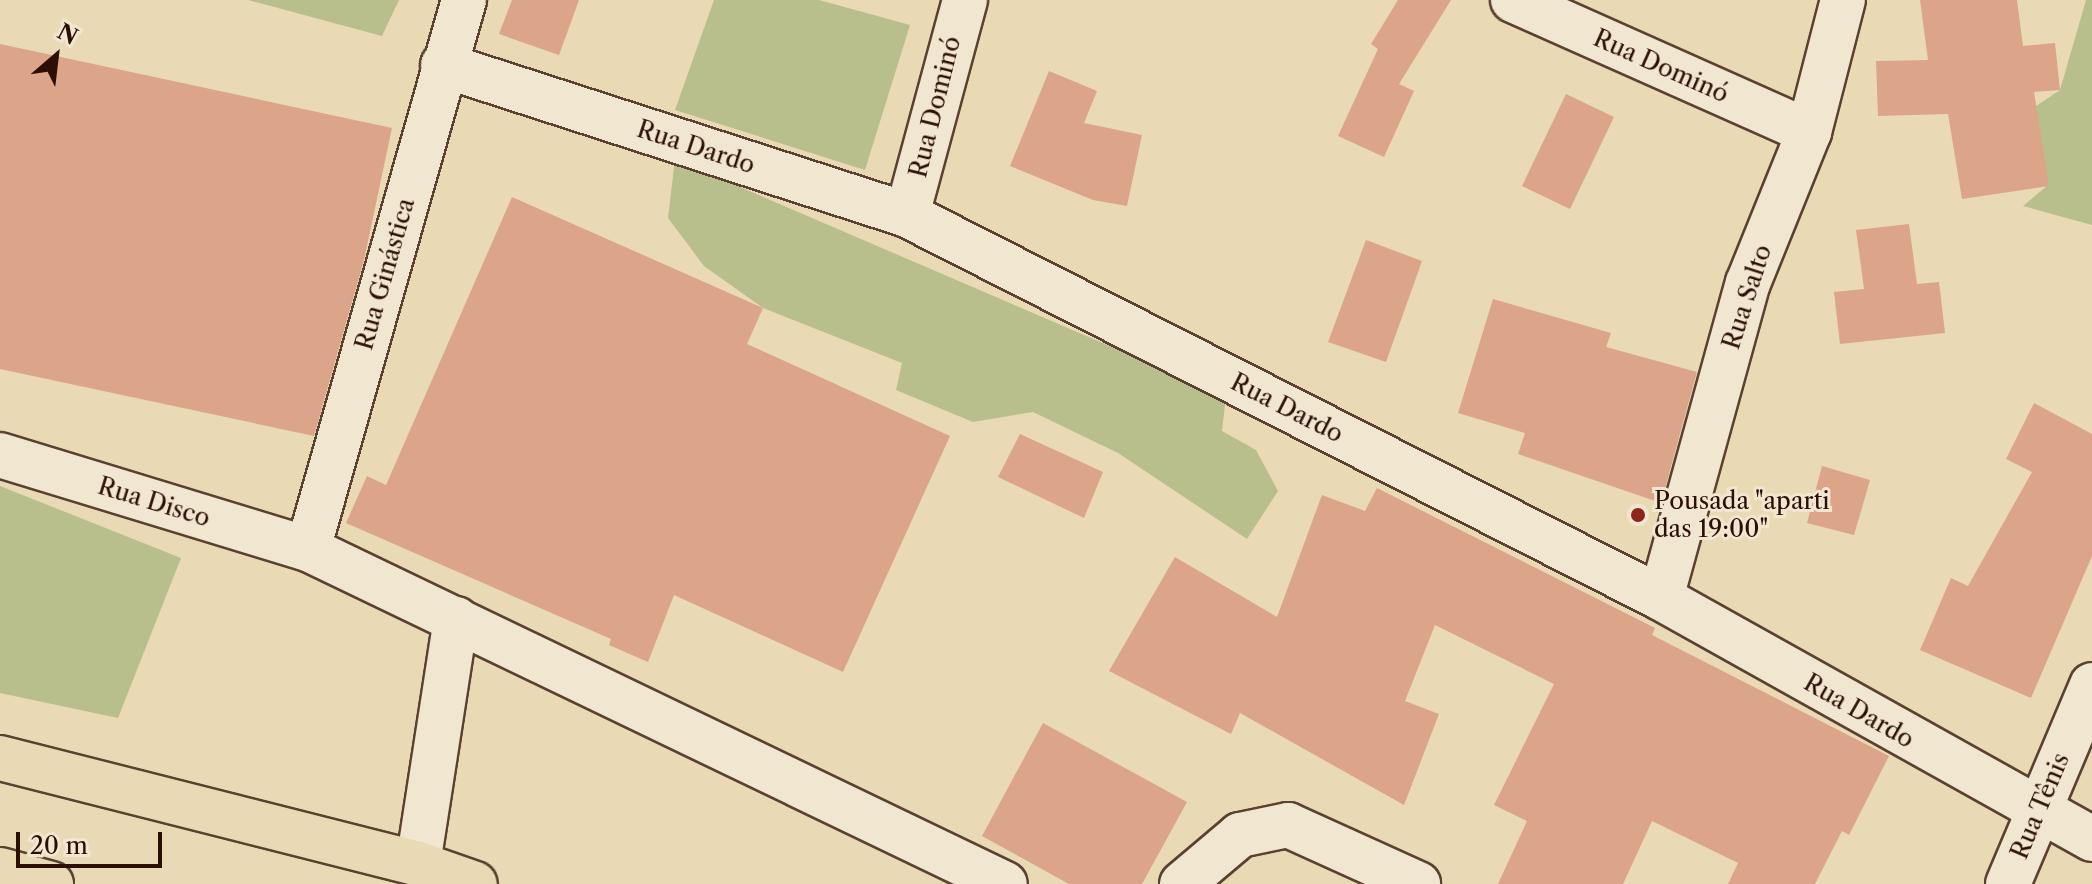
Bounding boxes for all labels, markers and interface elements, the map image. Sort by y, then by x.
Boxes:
north arrow [16,16,96,96]
text: N [53,18,82,51]
street label: Rua Dominó [1589,23,1733,109]
street label: Rua Dominó [903,33,967,181]
street label: Rua Dardo [633,114,759,180]
street label: Rua Ginástica [350,195,420,353]
street label: Rua Salto [1717,241,1777,353]
street label: Rua Dardo [1226,367,1348,449]
street label: Rua Disco [94,471,214,533]
place label: Pousada "aparti das 19:00" [1654,487,1830,543]
marker: Pousada "aparti das 19:00" [1629,506,1647,524]
street label: Rua Dardo [1799,668,1919,754]
street label: Rua Tênis [2005,748,2075,864]
scale bar [20,816,166,866]
text: 20 m [30,831,88,860]

